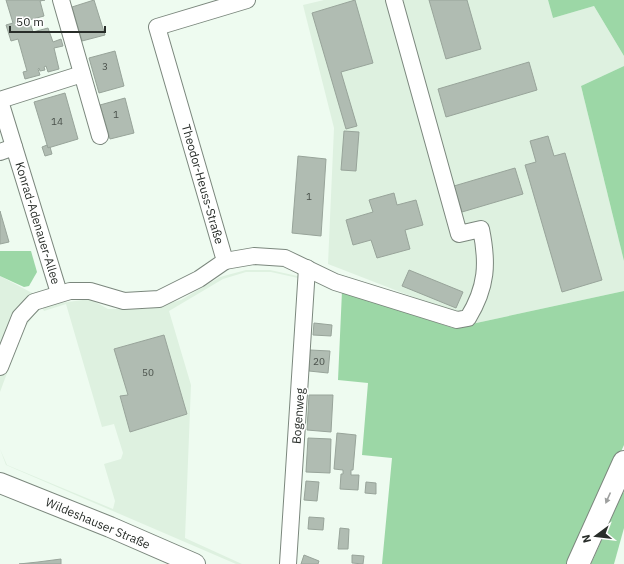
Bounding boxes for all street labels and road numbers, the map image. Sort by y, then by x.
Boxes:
street label: Theodor-Heuss-Straße [179,122,227,246]
street label: Konrad-Adenauer-Allee [12,160,64,286]
street label: Bogenweg [289,387,307,445]
street label: Wildeshauser Straße [43,494,153,552]

